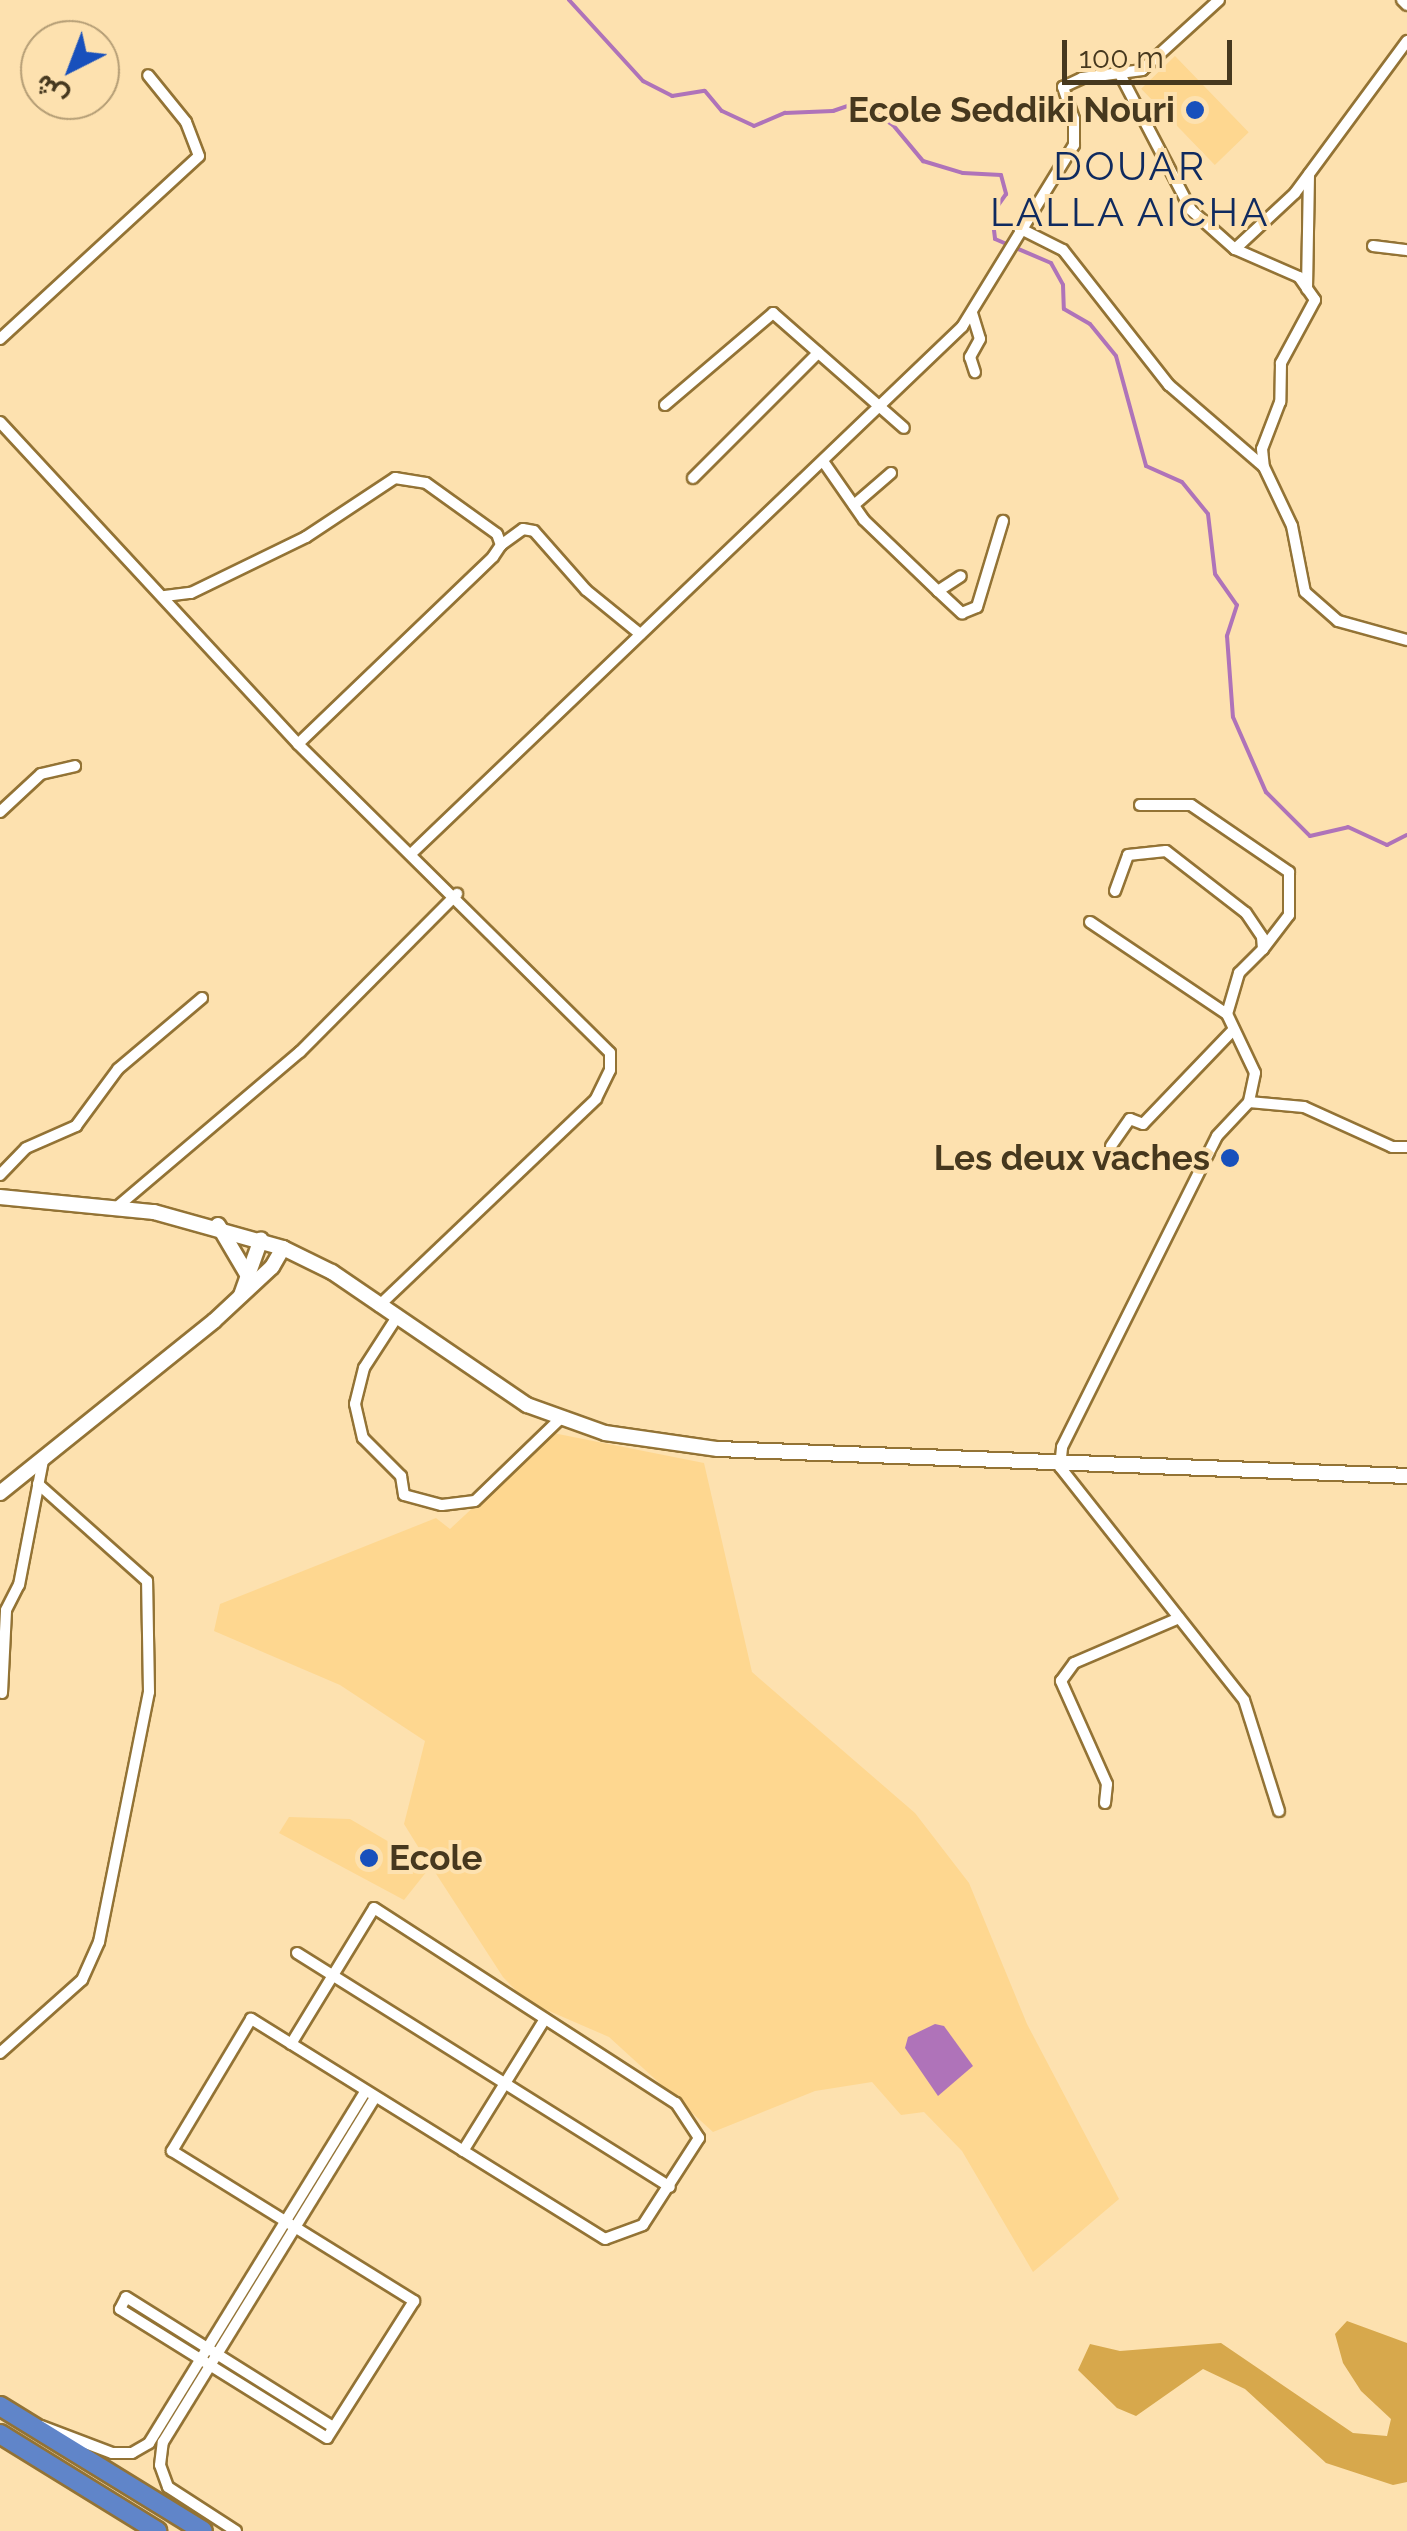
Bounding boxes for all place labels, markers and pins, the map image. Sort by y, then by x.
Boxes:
place label: Ecole Seddiki Nouri [848,89,1175,131]
marker: Ecole Seddiki Nouri [1184,99,1206,121]
place label: Les deux vaches [933,1137,1210,1179]
marker: Les deux vaches [1219,1147,1241,1169]
place label: Ecole [389,1837,482,1879]
marker: Ecole [358,1847,380,1869]

